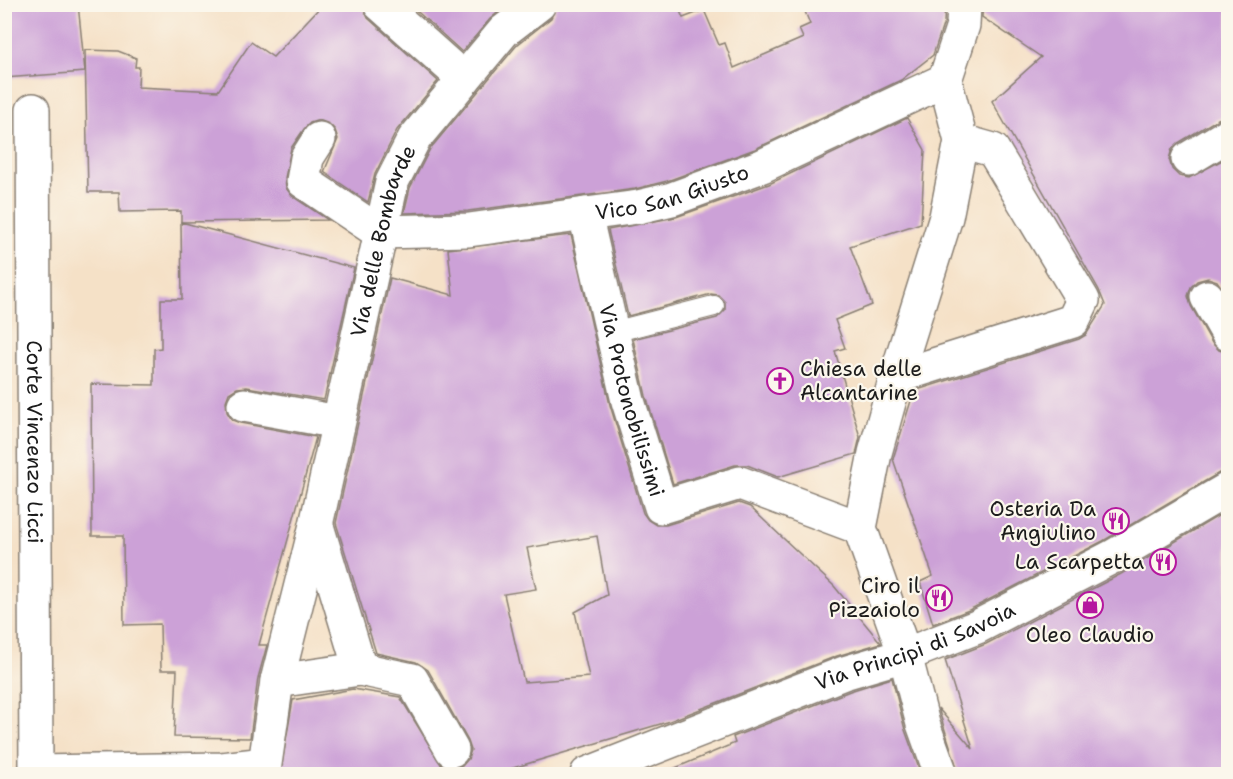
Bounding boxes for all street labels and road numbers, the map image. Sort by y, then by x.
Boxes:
street label: Via delle Bombarde [344,140,423,340]
street label: Vico San Giusto [593,158,753,227]
street label: Via Protonobilissimi [592,301,671,500]
street label: Corte Vincenzo Licci [20,340,49,544]
street label: Via Principi di Savoia [811,596,1020,697]

